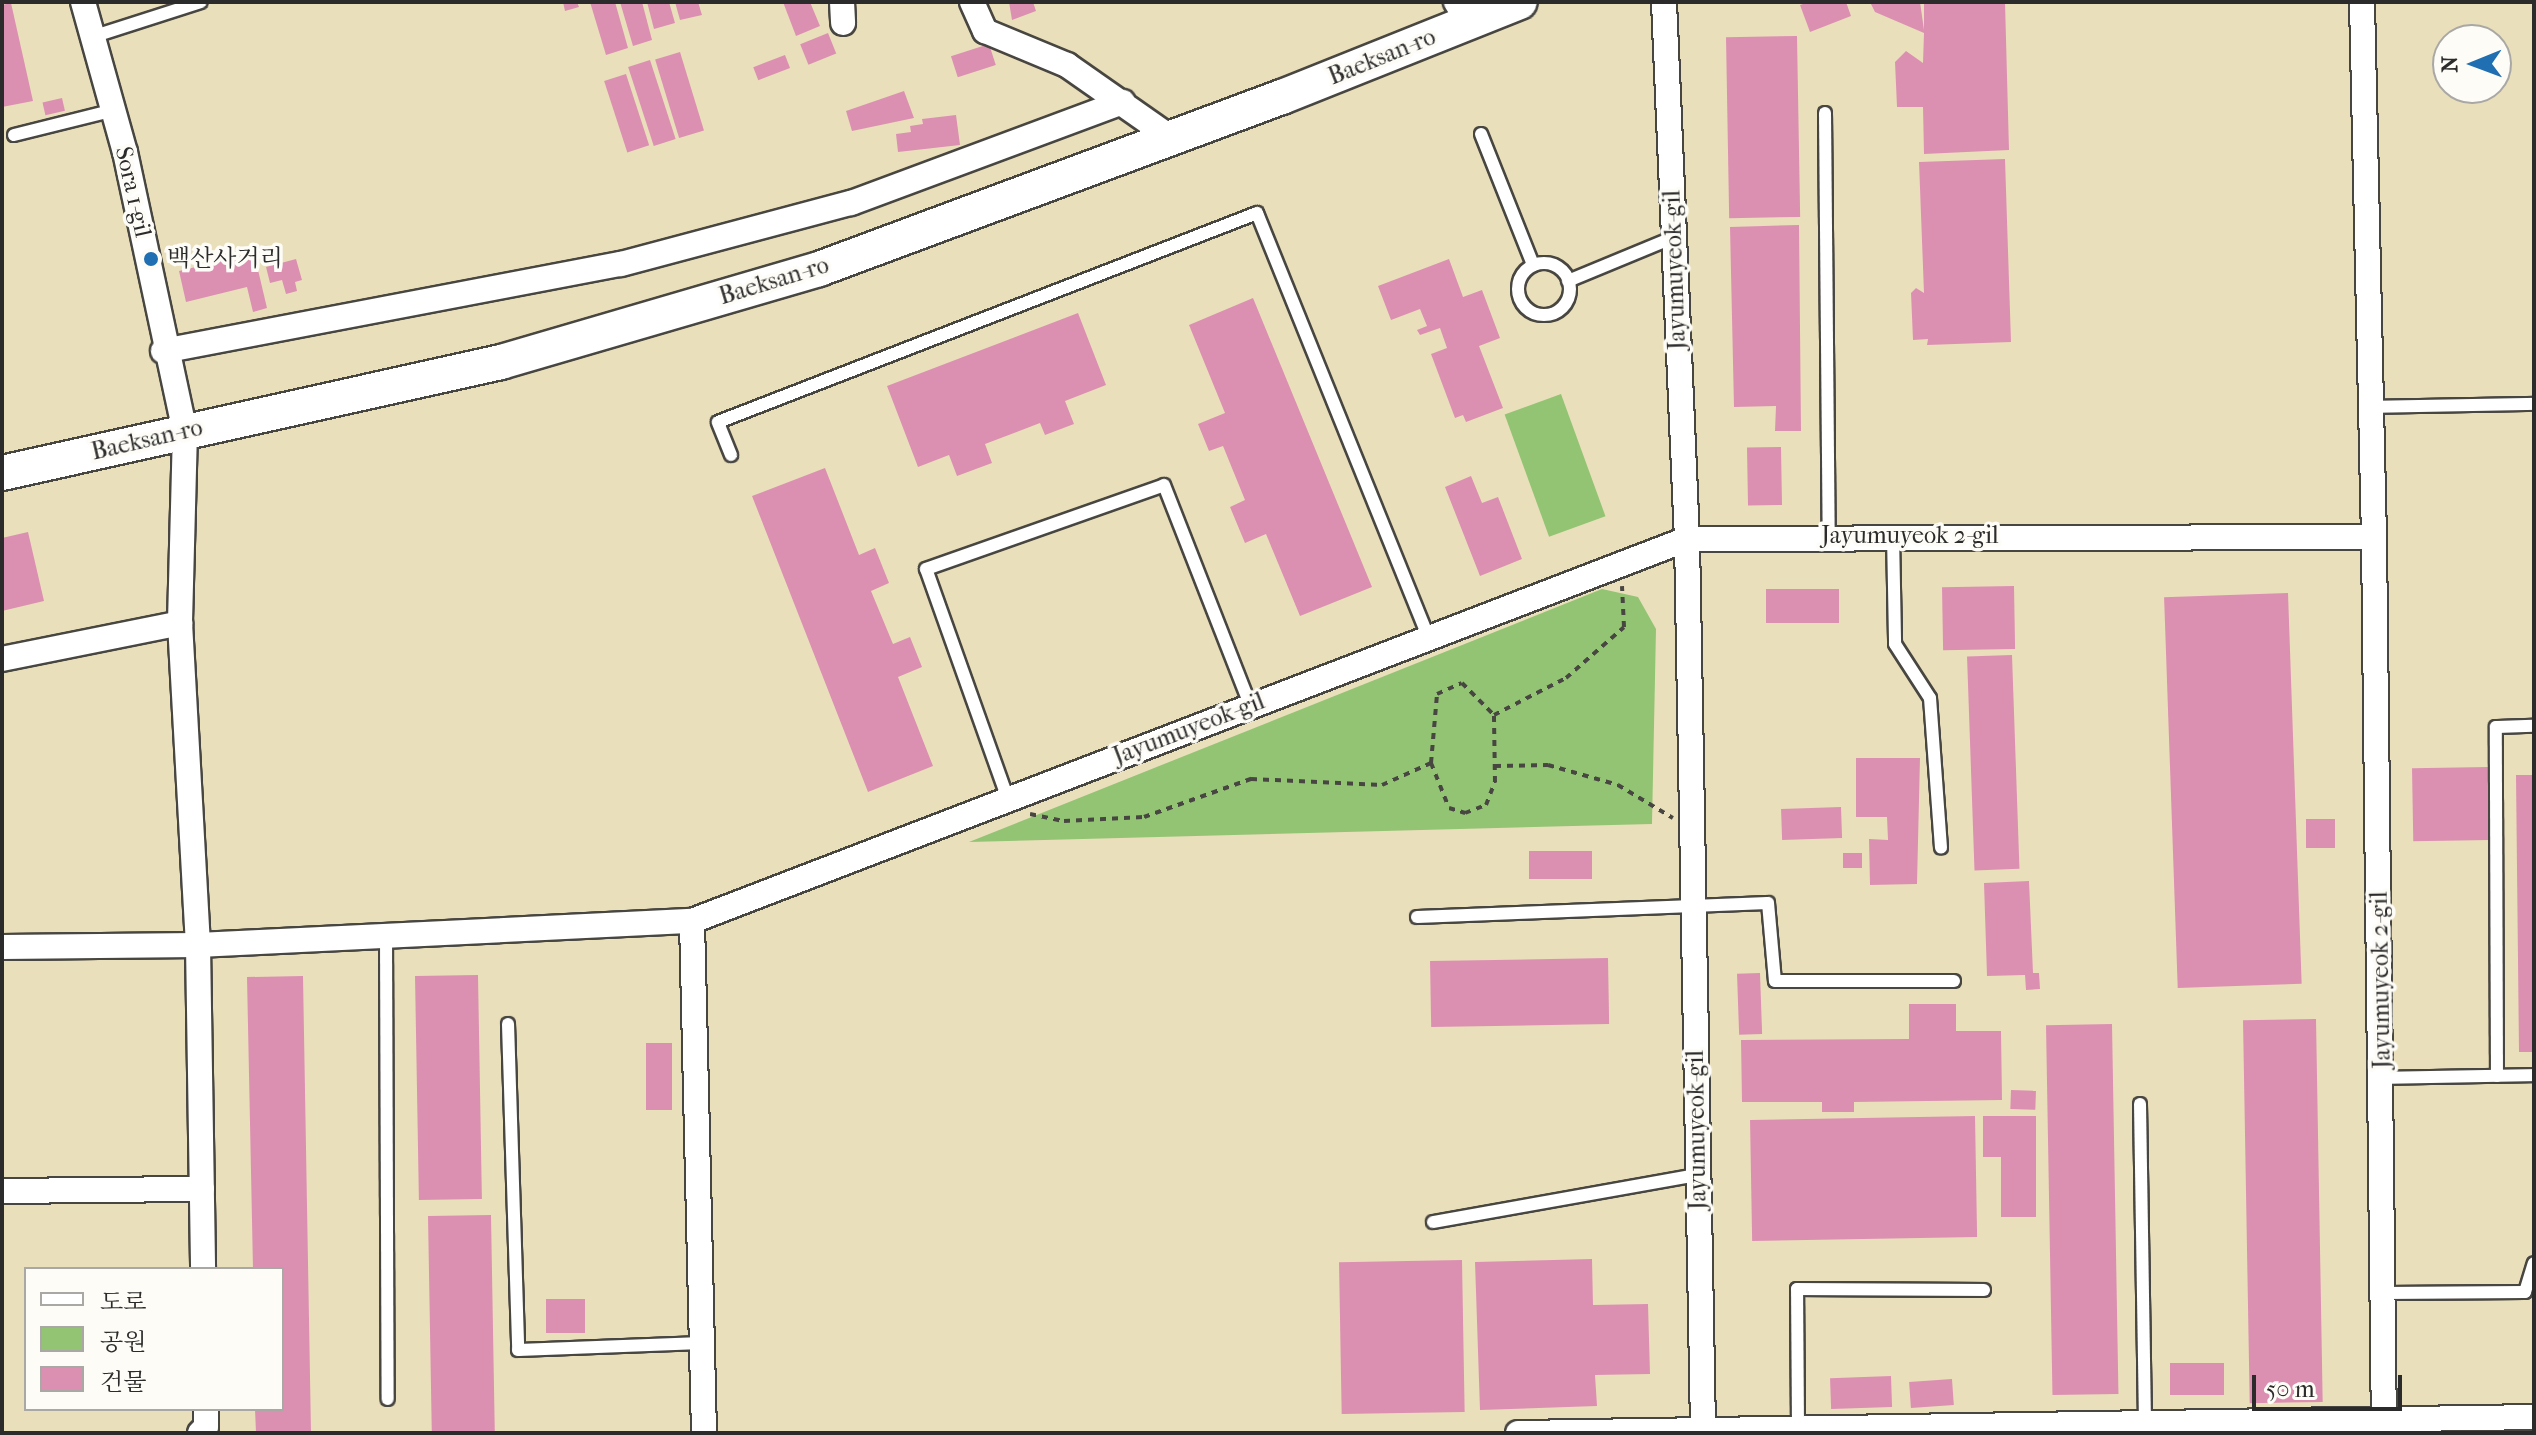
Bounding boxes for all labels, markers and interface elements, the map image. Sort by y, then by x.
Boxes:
street label: Baeksan-ro [1324,22,1440,92]
north arrow [2432,24,2512,104]
text: N [2437,56,2463,73]
street label: Sora 1-gil [109,144,157,240]
street label: Jayumuyeok-gil [1658,190,1692,350]
place label: 백산사거리 [167,245,283,273]
marker: 백산사거리 [142,250,160,268]
street label: Baeksan-ro [716,251,832,311]
street label: Baeksan-ro [89,413,205,467]
street label: Jayumuyeok 2-gil [1821,522,1999,550]
street label: Jayumuyeok-gil [1109,687,1269,771]
street label: Jayumuyeok 2-gil [2365,891,2397,1069]
street label: Jayumuyeok-gil [1681,1050,1713,1210]
legend [24,1267,284,1411]
text: 도로 [100,1288,146,1316]
text: 공원 [100,1328,146,1356]
scale bar [2256,1359,2406,1409]
text: 건물 [100,1368,146,1396]
text: 50 m [2266,1375,2315,1403]

